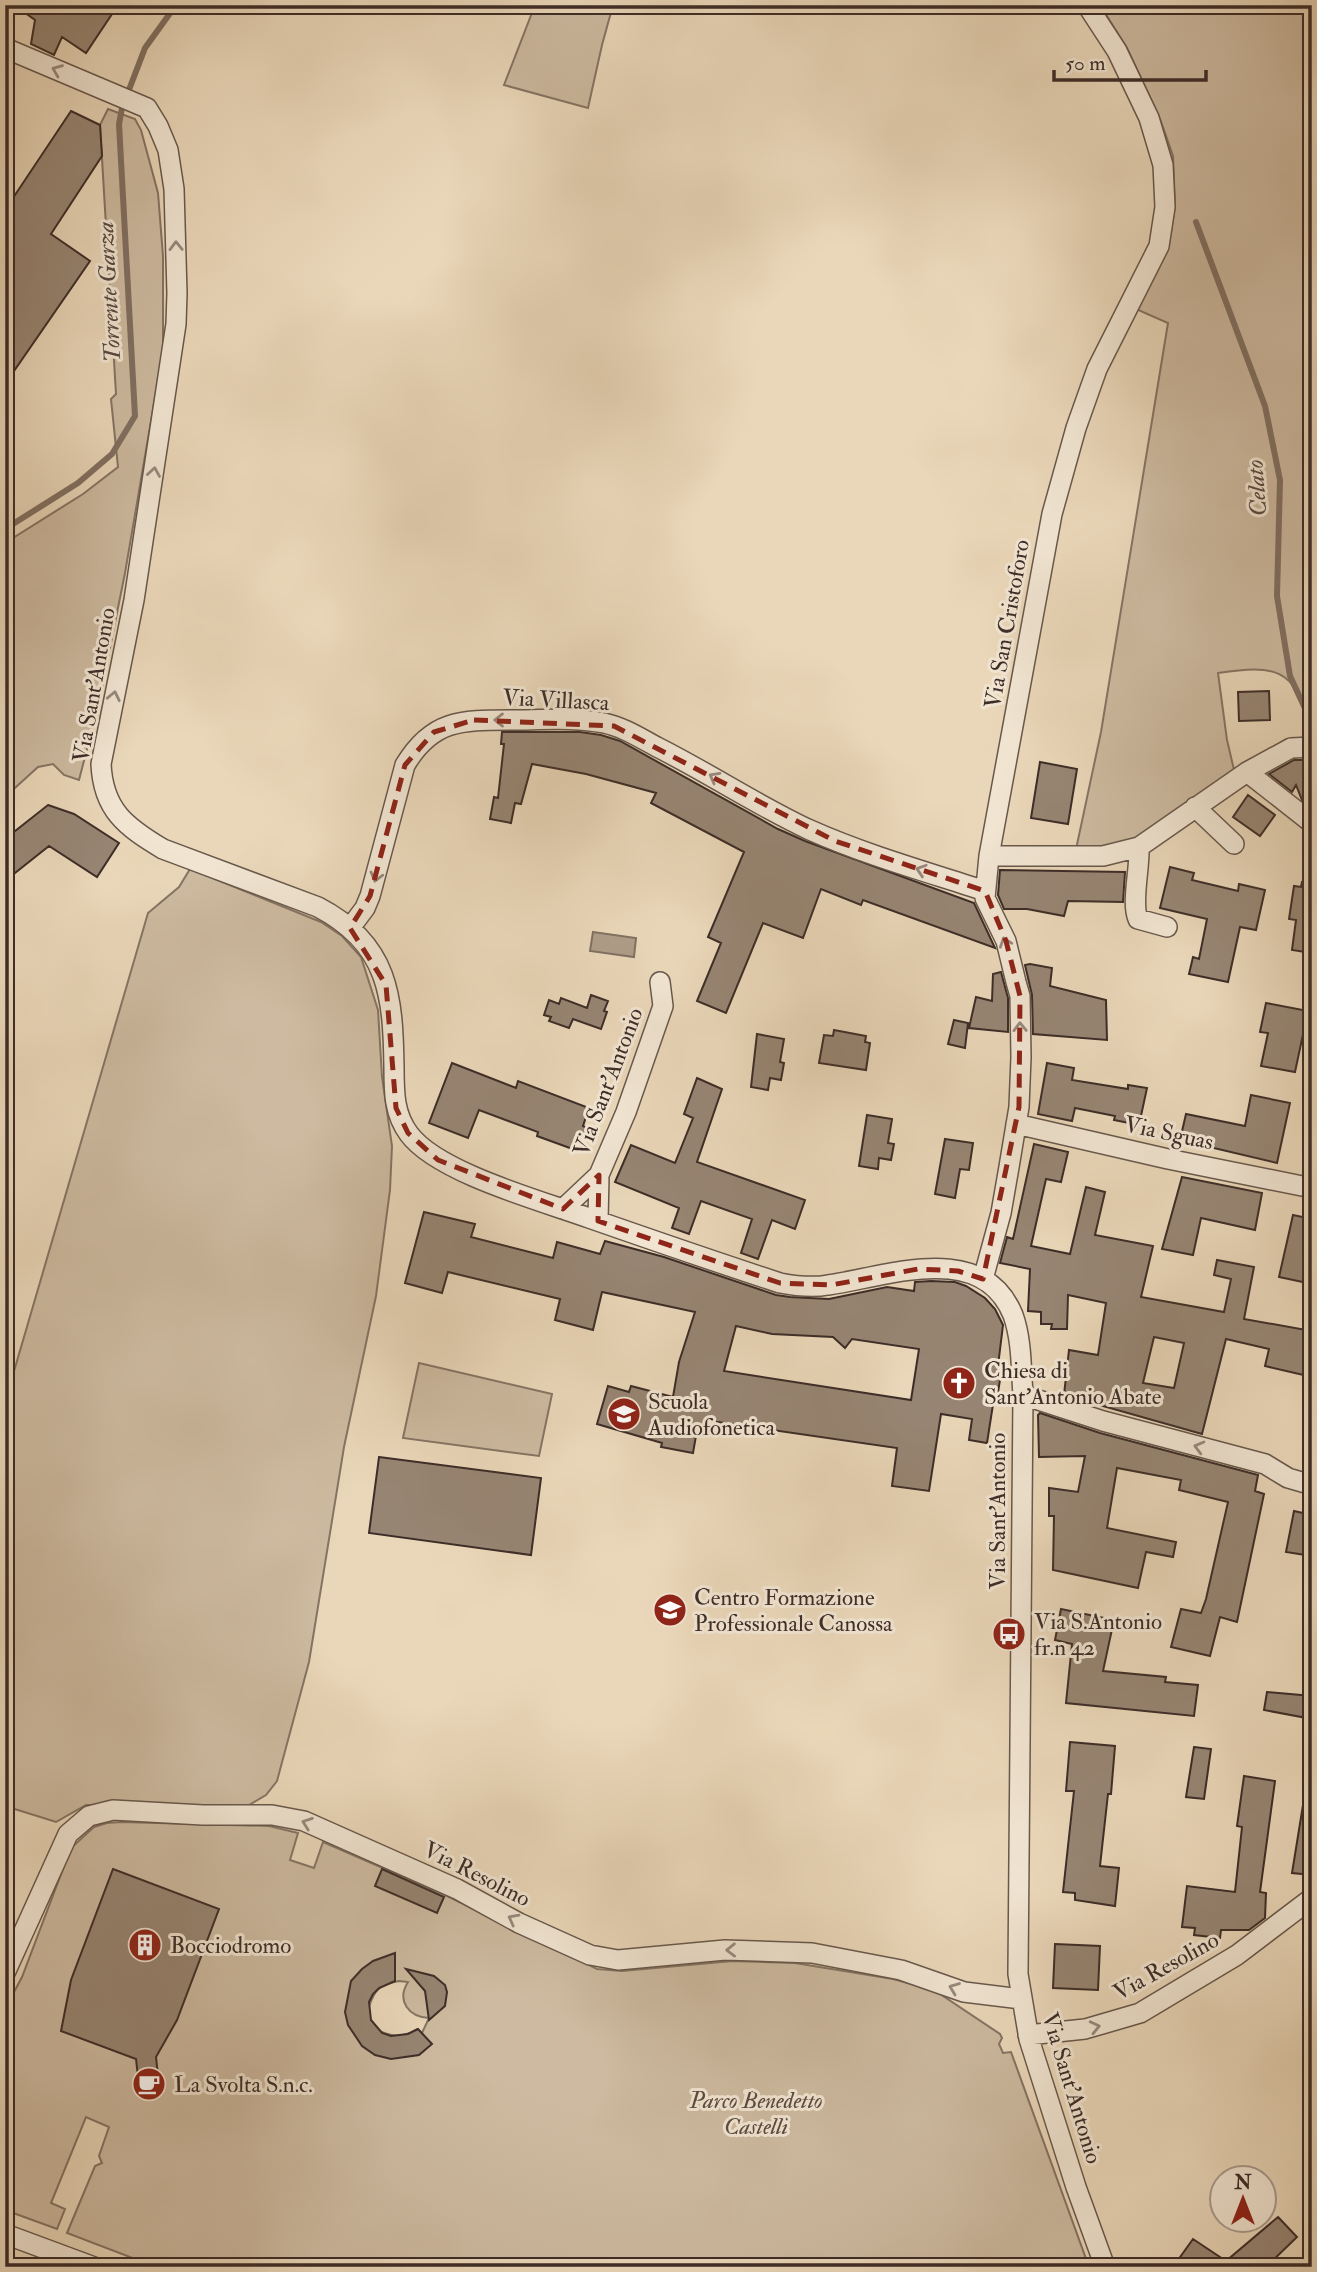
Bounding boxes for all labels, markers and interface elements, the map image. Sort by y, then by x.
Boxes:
scale bar [1054,38,1207,82]
text: 50 m [1065,50,1106,77]
one-way arrow [51,64,63,78]
water label: Torrente Garza [90,221,128,363]
one-way arrow [169,240,184,251]
water label: Celato [1240,459,1274,517]
one-way arrow [146,466,161,478]
street label: Via San Cristoforo [978,537,1036,711]
street label: Via Sant'Antonio [66,605,122,765]
street label: Via Villasca [502,683,611,717]
one-way arrow [106,690,121,702]
one-way arrow [493,712,504,728]
one-way arrow [708,772,721,785]
one-way arrow [915,864,927,878]
one-way arrow [369,871,384,883]
one-way arrow [1000,937,1014,949]
street label: Via Sant'Antonio [566,1004,650,1160]
one-way arrow [1012,1021,1028,1031]
street label: Via Sguas [1122,1109,1216,1157]
place label: Chiesa di Sant'Antonio Abate [984,1356,1162,1411]
church icon: Chiesa di Sant'Antonio Abate [940,1364,978,1402]
place label: Scuola Audiofonetica [647,1387,775,1442]
school or university icon: Scuola Audiofonetica [605,1395,643,1433]
street label: Via Sant'Antonio [983,1433,1012,1589]
one-way arrow [1193,1440,1205,1455]
place label: Centro Formazione Professionale Canossa [694,1583,893,1638]
school or university icon: Centro Formazione Professionale Canossa [651,1591,689,1629]
place label: Via S.Antonio fr.n 42 [1034,1607,1162,1662]
bus stop icon: Via S.Antonio fr.n 42 [990,1615,1028,1653]
one-way arrow [302,1817,314,1831]
street label: Via Resolino [419,1835,535,1913]
one-way arrow [508,1914,520,1927]
street label: Via Resolino [1108,1925,1224,2007]
building icon: Bocciodromo [126,1926,164,1964]
place label: Bocciodromo [170,1931,291,1960]
one-way arrow [726,1943,737,1958]
one-way arrow [949,1982,961,1996]
street label: Via Sant'Antonio [1035,2009,1109,2167]
one-way arrow [1089,2021,1101,2035]
cafe icon: La Svolta S.n.c. [130,2065,168,2103]
place label: La Svolta S.n.c. [174,2070,313,2099]
park label: Parco Benedetto Castelli [689,2086,822,2141]
north arrow [1208,2164,1278,2234]
text: N [1233,2171,1252,2195]

